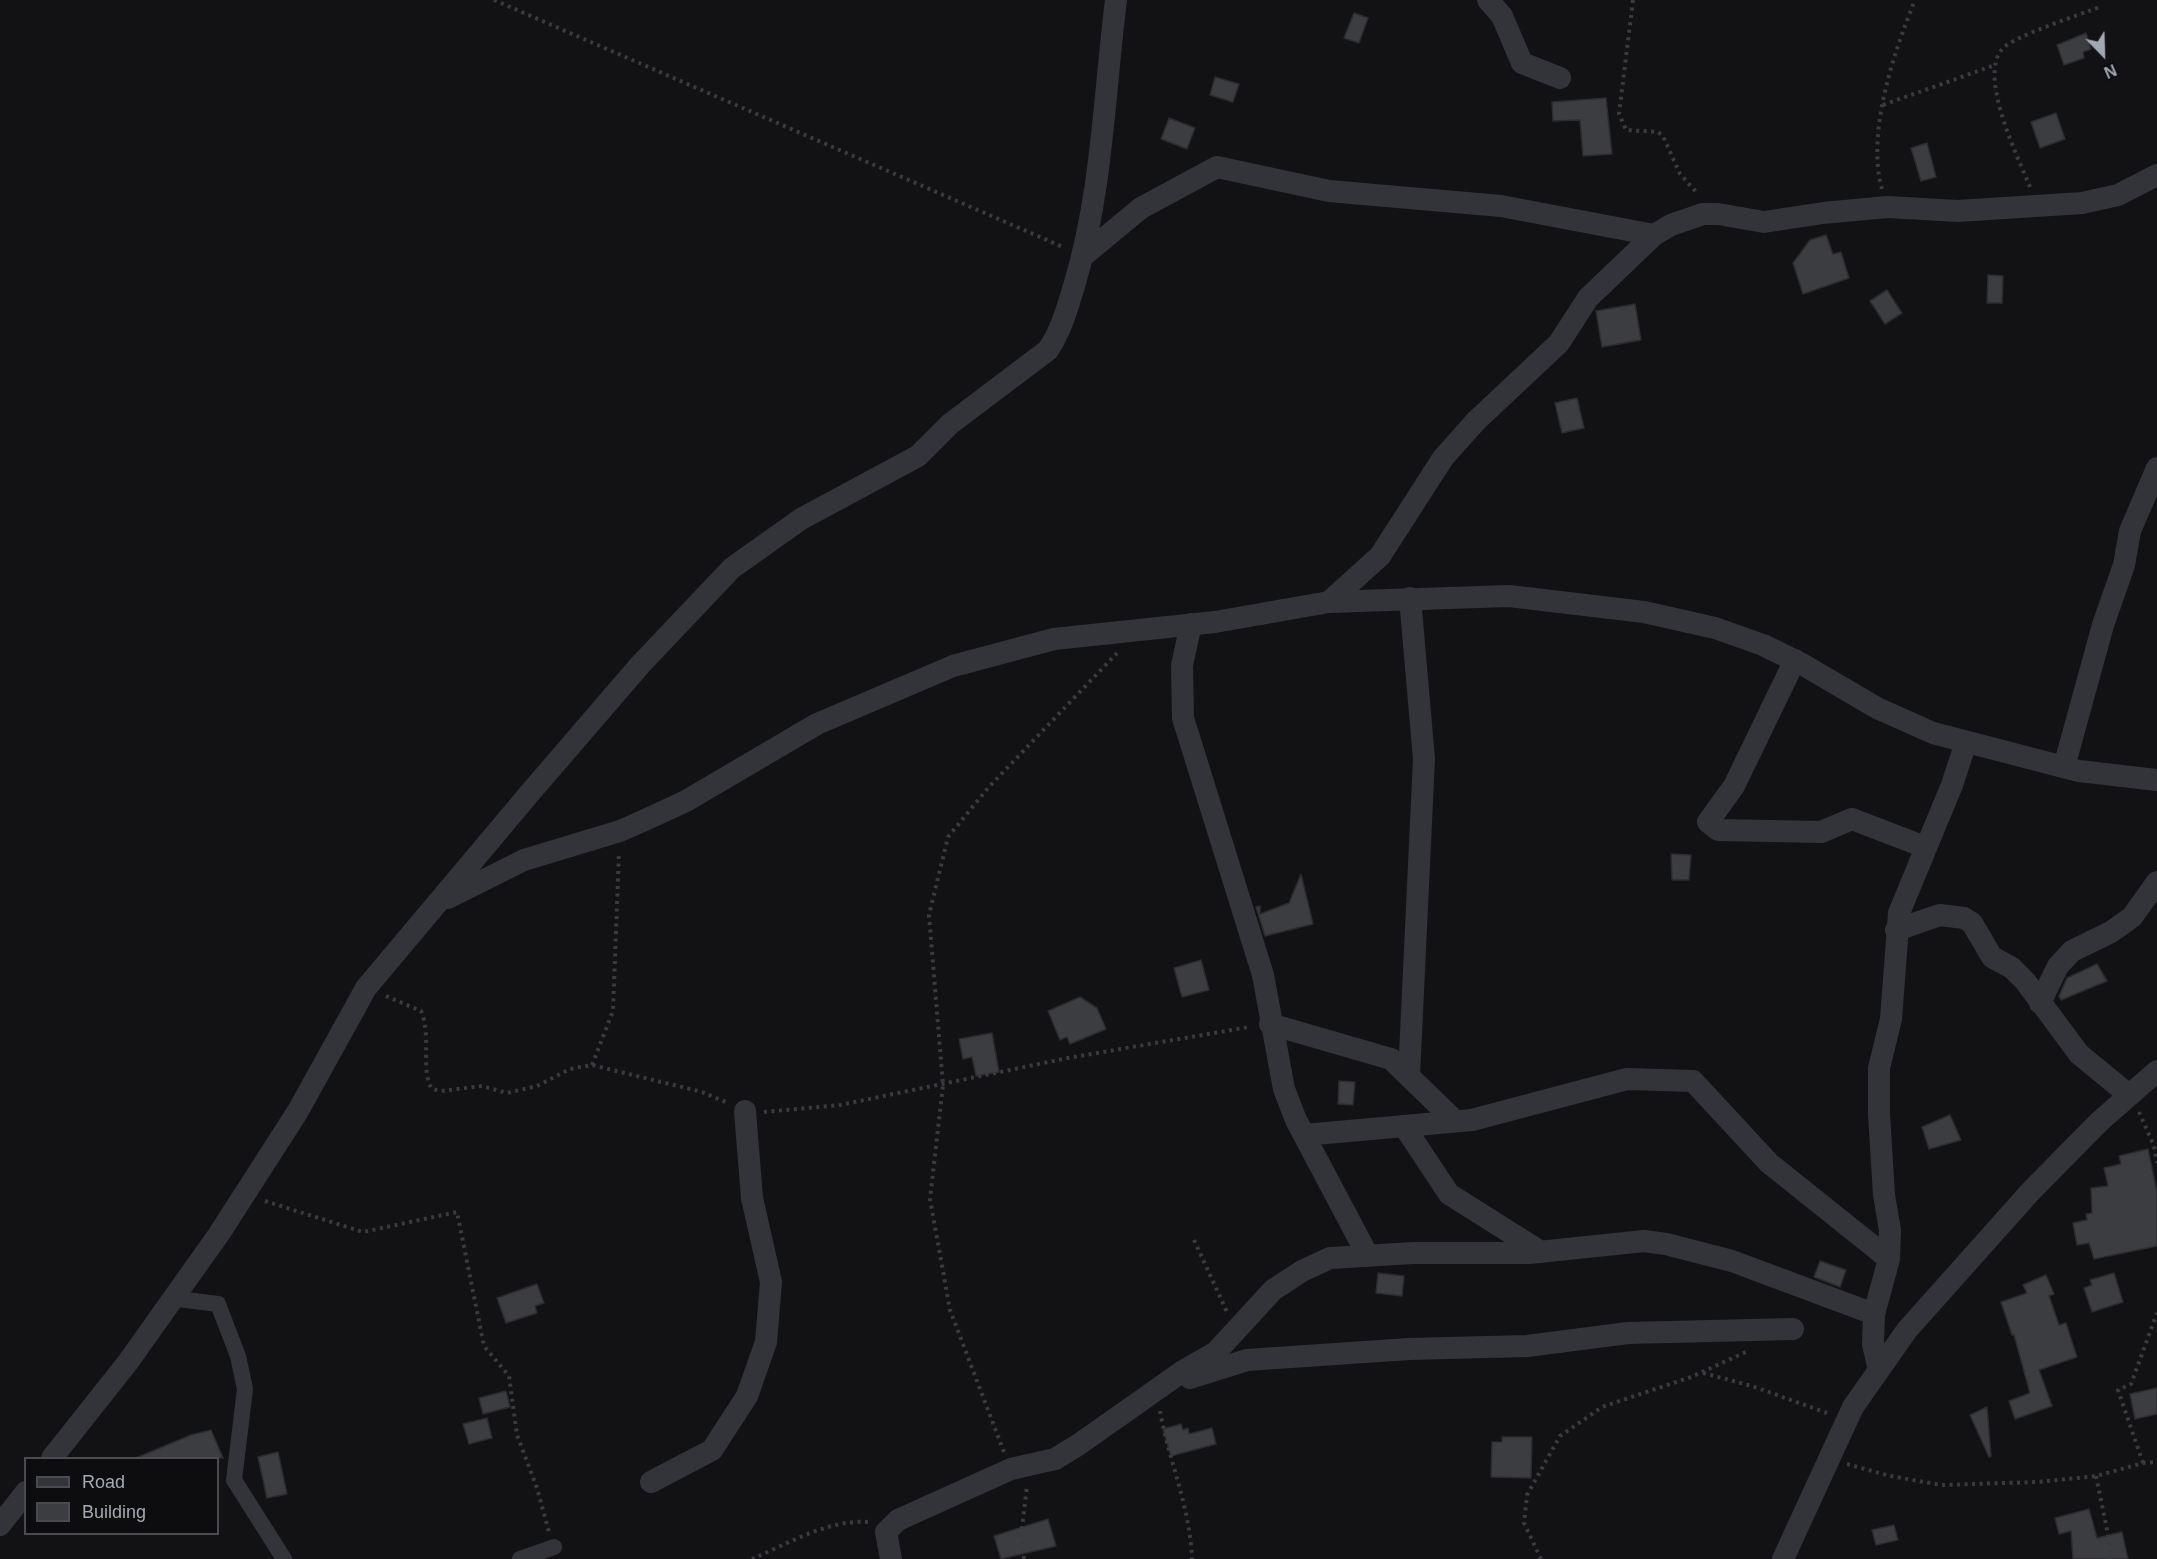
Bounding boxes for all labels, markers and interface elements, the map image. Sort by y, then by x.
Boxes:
north arrow [2073,24,2133,84]
text: N [2102,61,2119,81]
legend [24,1457,219,1535]
text: Road [82,1472,125,1492]
text: Building [82,1502,146,1522]

